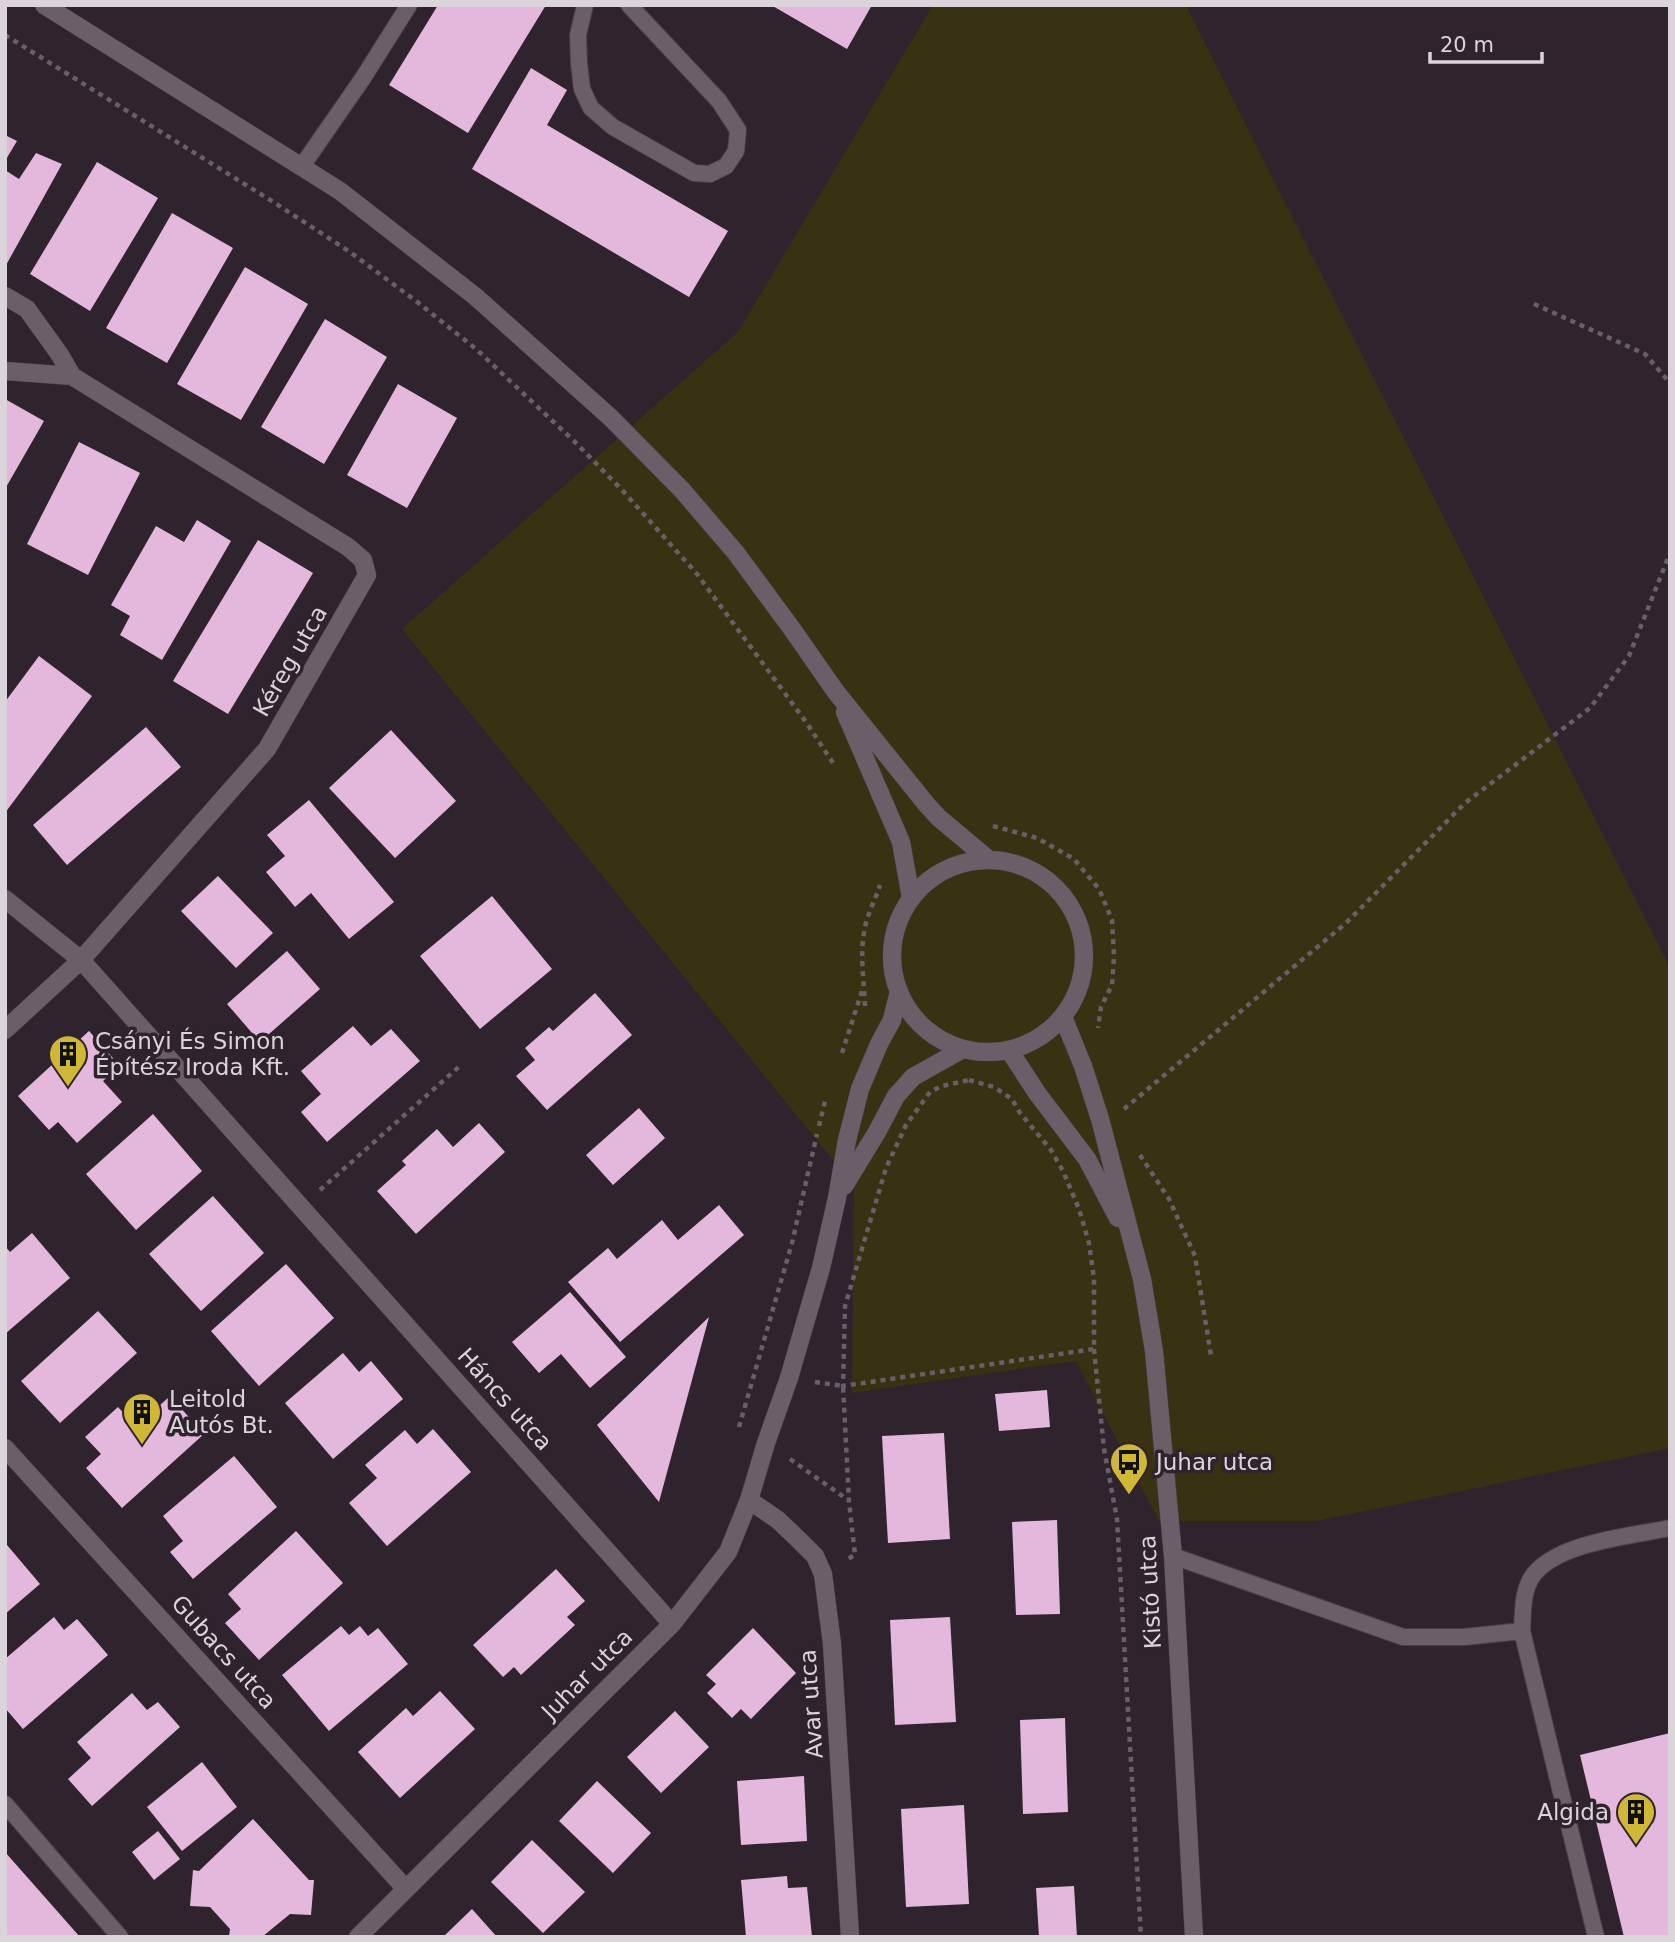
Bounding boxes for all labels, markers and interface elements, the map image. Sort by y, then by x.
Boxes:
scale bar [1430,21,1542,65]
text: 20 m [1440,33,1494,57]
street label: Kéreg utca [248,601,332,721]
place label: Csányi És Simon Építész Iroda Kft. [95,1027,290,1080]
building icon: Csányi És Simon Építész Iroda Kft. [47,1033,89,1088]
street label: Háncs utca [452,1343,558,1455]
place label: Leitold Autós Bt. [169,1386,274,1438]
building icon: Leitold Autós Bt. [121,1391,163,1446]
bus stop icon: Juhar utca [1108,1441,1150,1496]
place label: Juhar utca [1154,1449,1273,1475]
street label: Kistó utca [1134,1534,1166,1650]
street label: Gubacs utca [166,1590,282,1714]
street label: Juhar utca [535,1623,638,1726]
street label: Avar utca [794,1649,828,1759]
building icon: Algida [1615,1791,1657,1846]
place label: Algida [1537,1799,1609,1825]

